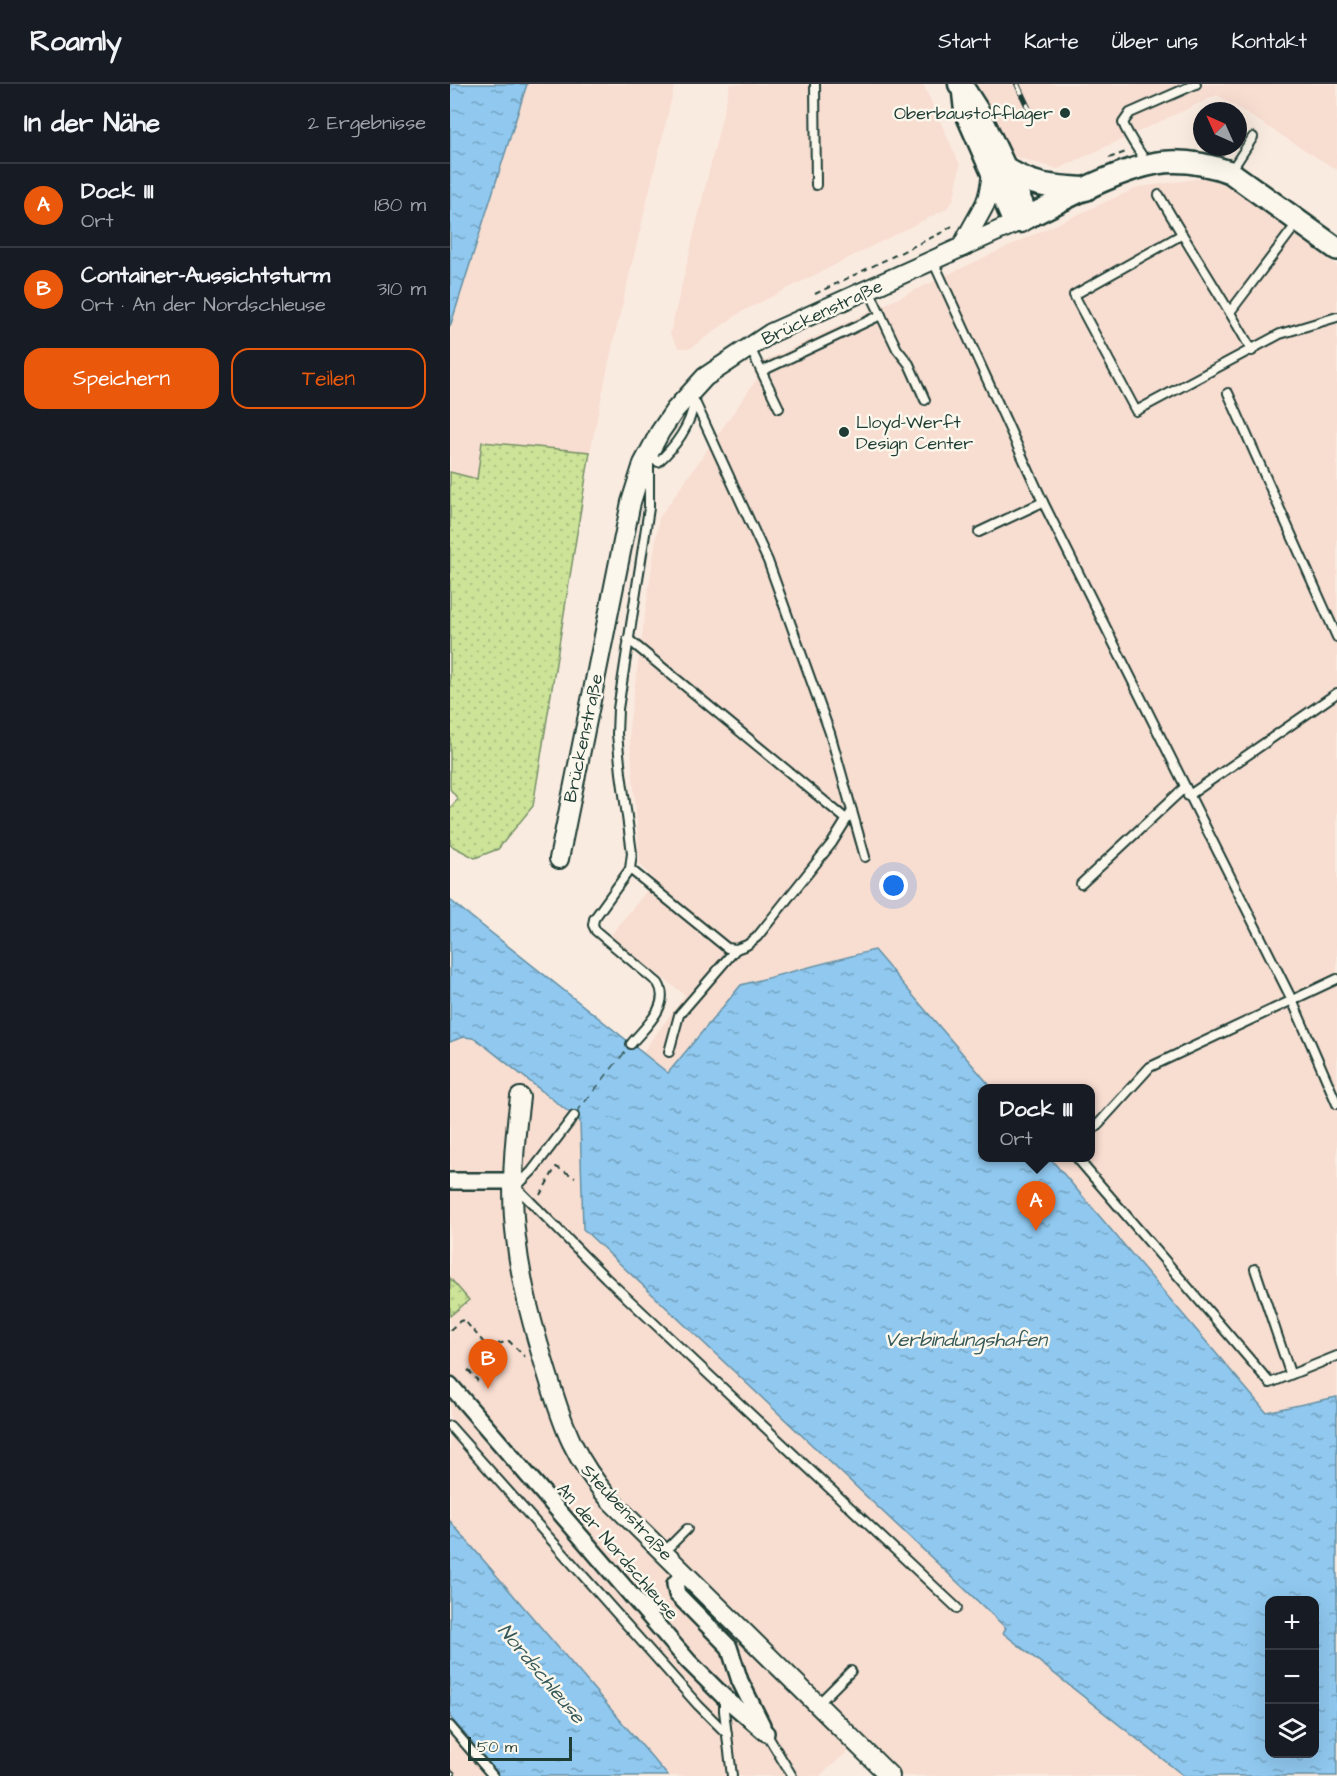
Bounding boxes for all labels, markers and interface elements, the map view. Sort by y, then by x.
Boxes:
text: Roamly [30,22,122,61]
text: Start [938,27,991,56]
text: Karte [1024,27,1079,56]
text: Über uns [1112,27,1198,56]
text: Kontakt [1231,27,1307,56]
place label: Oberbaustofflager [894,101,1053,127]
north arrow [1193,102,1247,156]
text: In der Nähe [24,105,160,141]
marker: Oberbaustofflager [1058,106,1072,120]
text: 2 Ergebnisse [307,109,426,137]
text: Dock III [81,176,154,207]
text: A [37,191,50,219]
text: 180 m [374,191,426,219]
text: Ort [81,207,114,235]
text: Container-Aussichtsturm [81,260,330,291]
street label: Brückenstraße [758,273,887,351]
text: B [36,275,51,303]
text: 310 m [377,275,426,303]
text: Ort · An der Nordschleuse [81,291,326,319]
button: Speichern [24,348,219,409]
button: Teilen [231,348,426,409]
place label: Lloyd-Werft Design Center [856,410,973,457]
marker: Lloyd-Werft Design Center [837,425,851,439]
street label: Brückenstraße [558,671,609,805]
your location [879,871,908,900]
popup [978,1084,1095,1162]
text: Dock III [1000,1094,1073,1125]
text: Ort [1000,1125,1033,1153]
pin: A [1016,1182,1056,1231]
water label: Verbindungshafen [885,1326,1049,1355]
pin: B [468,1340,507,1389]
street label: Steubenstraße [575,1458,678,1567]
street label: An der Nordschleuse [551,1477,684,1625]
map controls [1265,1596,1319,1758]
button: + [1265,1596,1319,1650]
water label: Nordschleuse [491,1618,592,1731]
button: − [1265,1650,1319,1704]
button: layers [1265,1704,1319,1758]
scale bar [468,1734,572,1762]
text: 50 m [477,1736,517,1758]

